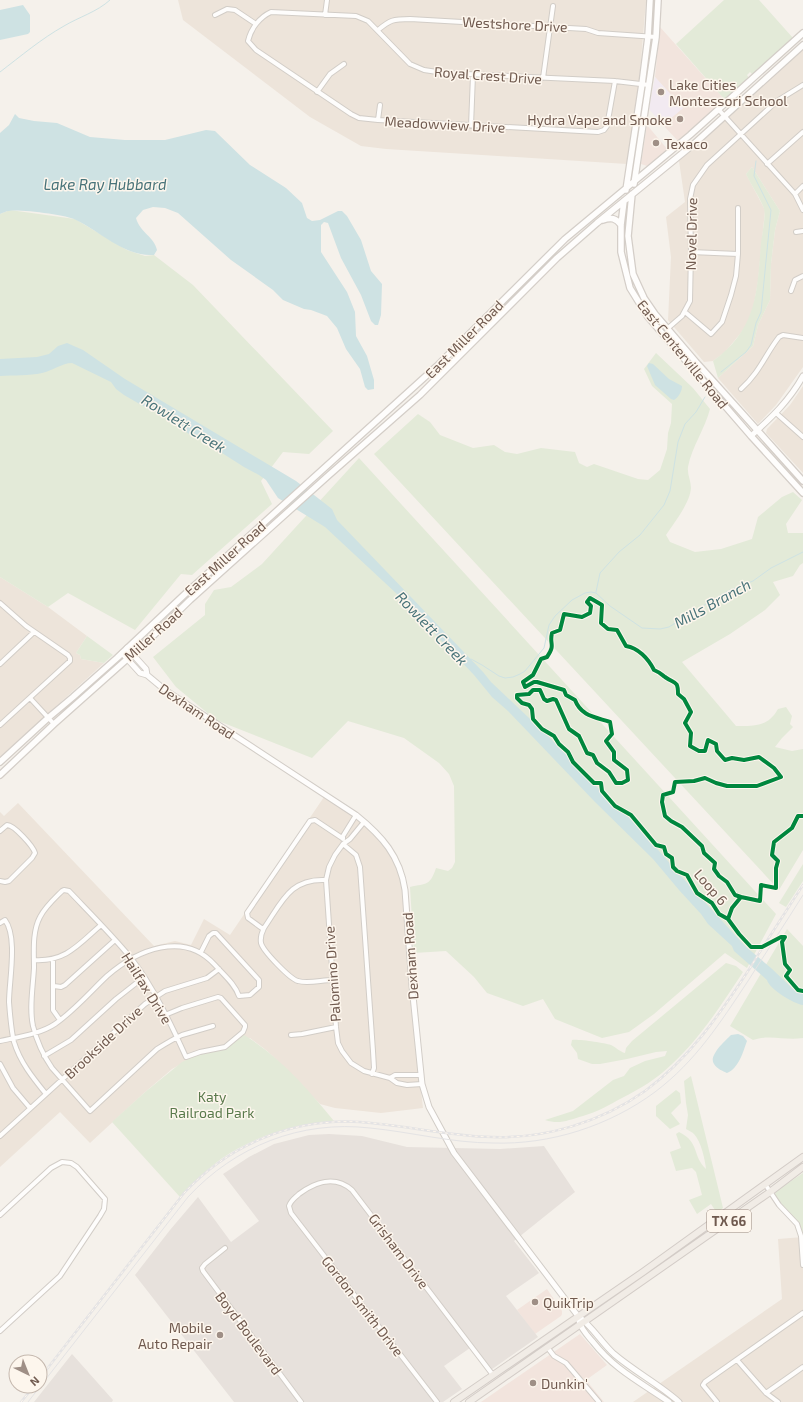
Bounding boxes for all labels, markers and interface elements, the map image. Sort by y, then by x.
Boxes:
street label: Westshore Drive [462,13,568,35]
street label: Royal Crest Drive [433,63,543,87]
place label: Lake Cities Montessori School [669,76,788,109]
marker: Lake Cities Montessori School [656,87,666,97]
place label: Hydra Vape and Smoke [527,111,672,128]
street label: Meadowview Drive [384,112,506,136]
marker: Hydra Vape and Smoke [675,114,685,124]
place label: Texaco [664,135,708,152]
marker: Texaco [651,138,661,148]
water label: Lake Ray Hubbard [43,175,167,194]
street label: Novel Drive [682,197,700,271]
street label: East Miller Road [421,296,507,382]
street label: East Centerville Road [634,296,732,412]
water label: Rowlett Creek [139,390,229,456]
street label: East Miller Road [181,517,269,599]
water label: Mills Branch [671,575,753,631]
water label: Rowlett Creek [392,587,472,669]
street label: Miller Road [120,604,186,664]
street label: Dexham Road [156,679,238,743]
street label: Loop 6 [691,865,731,909]
street label: Dexham Road [398,912,422,1000]
street label: Palomino Drive [320,925,344,1023]
street label: Hailfax Drive [118,949,176,1027]
street label: Brookside Drive [61,1002,145,1082]
park label: Katy Railroad Park [170,1088,254,1121]
street label: Grisham Drive [365,1210,433,1292]
road number: TX 66 [707,1210,751,1232]
street label: Gordon Smith Drive [318,1252,408,1360]
street label: Boyd Boulevard [212,1288,286,1378]
place label: QuikTrip [543,1294,594,1311]
marker: QuikTrip [530,1297,540,1307]
place label: Mobile Auto Repair [138,1319,212,1352]
marker: Mobile Auto Repair [215,1330,225,1340]
north arrow [8,1354,48,1394]
text: N [28,1374,43,1389]
place label: Dunkin' [541,1375,588,1392]
marker: Dunkin' [528,1378,538,1388]

